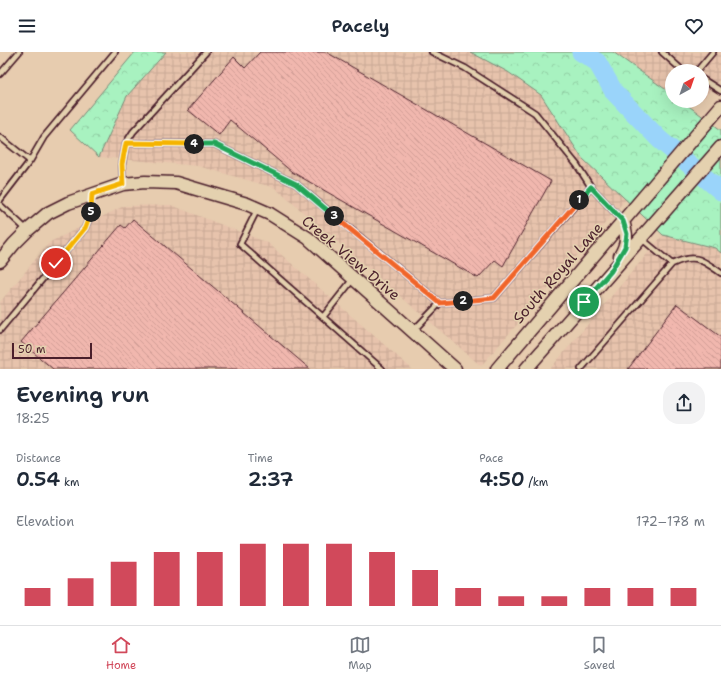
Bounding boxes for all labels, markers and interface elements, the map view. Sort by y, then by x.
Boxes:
text: Pacely [332,14,389,38]
icon: menu [16,15,38,37]
icon: heart [683,15,705,37]
north arrow [665,64,709,108]
map controls [665,64,709,108]
pin: 4 [184,134,204,154]
text: 4 [190,136,198,151]
pin: 1 [569,190,589,210]
text: 1 [576,192,582,207]
pin: 5 [81,202,101,222]
text: 5 [88,204,94,219]
pin: 3 [324,206,344,226]
text: 3 [330,208,338,223]
street label: Creek View Drive [298,211,404,305]
street label: South Royal Lane [508,218,608,328]
pin [39,246,73,280]
icon: check [45,252,67,274]
pin [567,285,601,319]
pin: 2 [453,291,473,311]
icon: arrive [573,291,595,313]
text: 2 [459,293,467,308]
scale bar [12,341,92,360]
text: 50 m [18,342,46,357]
text: Evening run [16,380,149,409]
button: share [663,382,705,424]
text: 18:25 [16,410,50,427]
text: Distance [16,451,61,466]
text: Time [248,451,273,466]
text: Pace [479,451,504,466]
text: 0.54 [16,466,60,492]
text: 2:37 [248,466,294,492]
text: 4:50 [479,466,525,492]
text: km [60,475,80,490]
text: /km [525,475,548,490]
text: Elevation [16,513,74,530]
text: 172–178 m [636,513,705,530]
tab: Home [106,634,136,673]
tab: Map [348,634,372,673]
tab: Saved [584,634,615,673]

